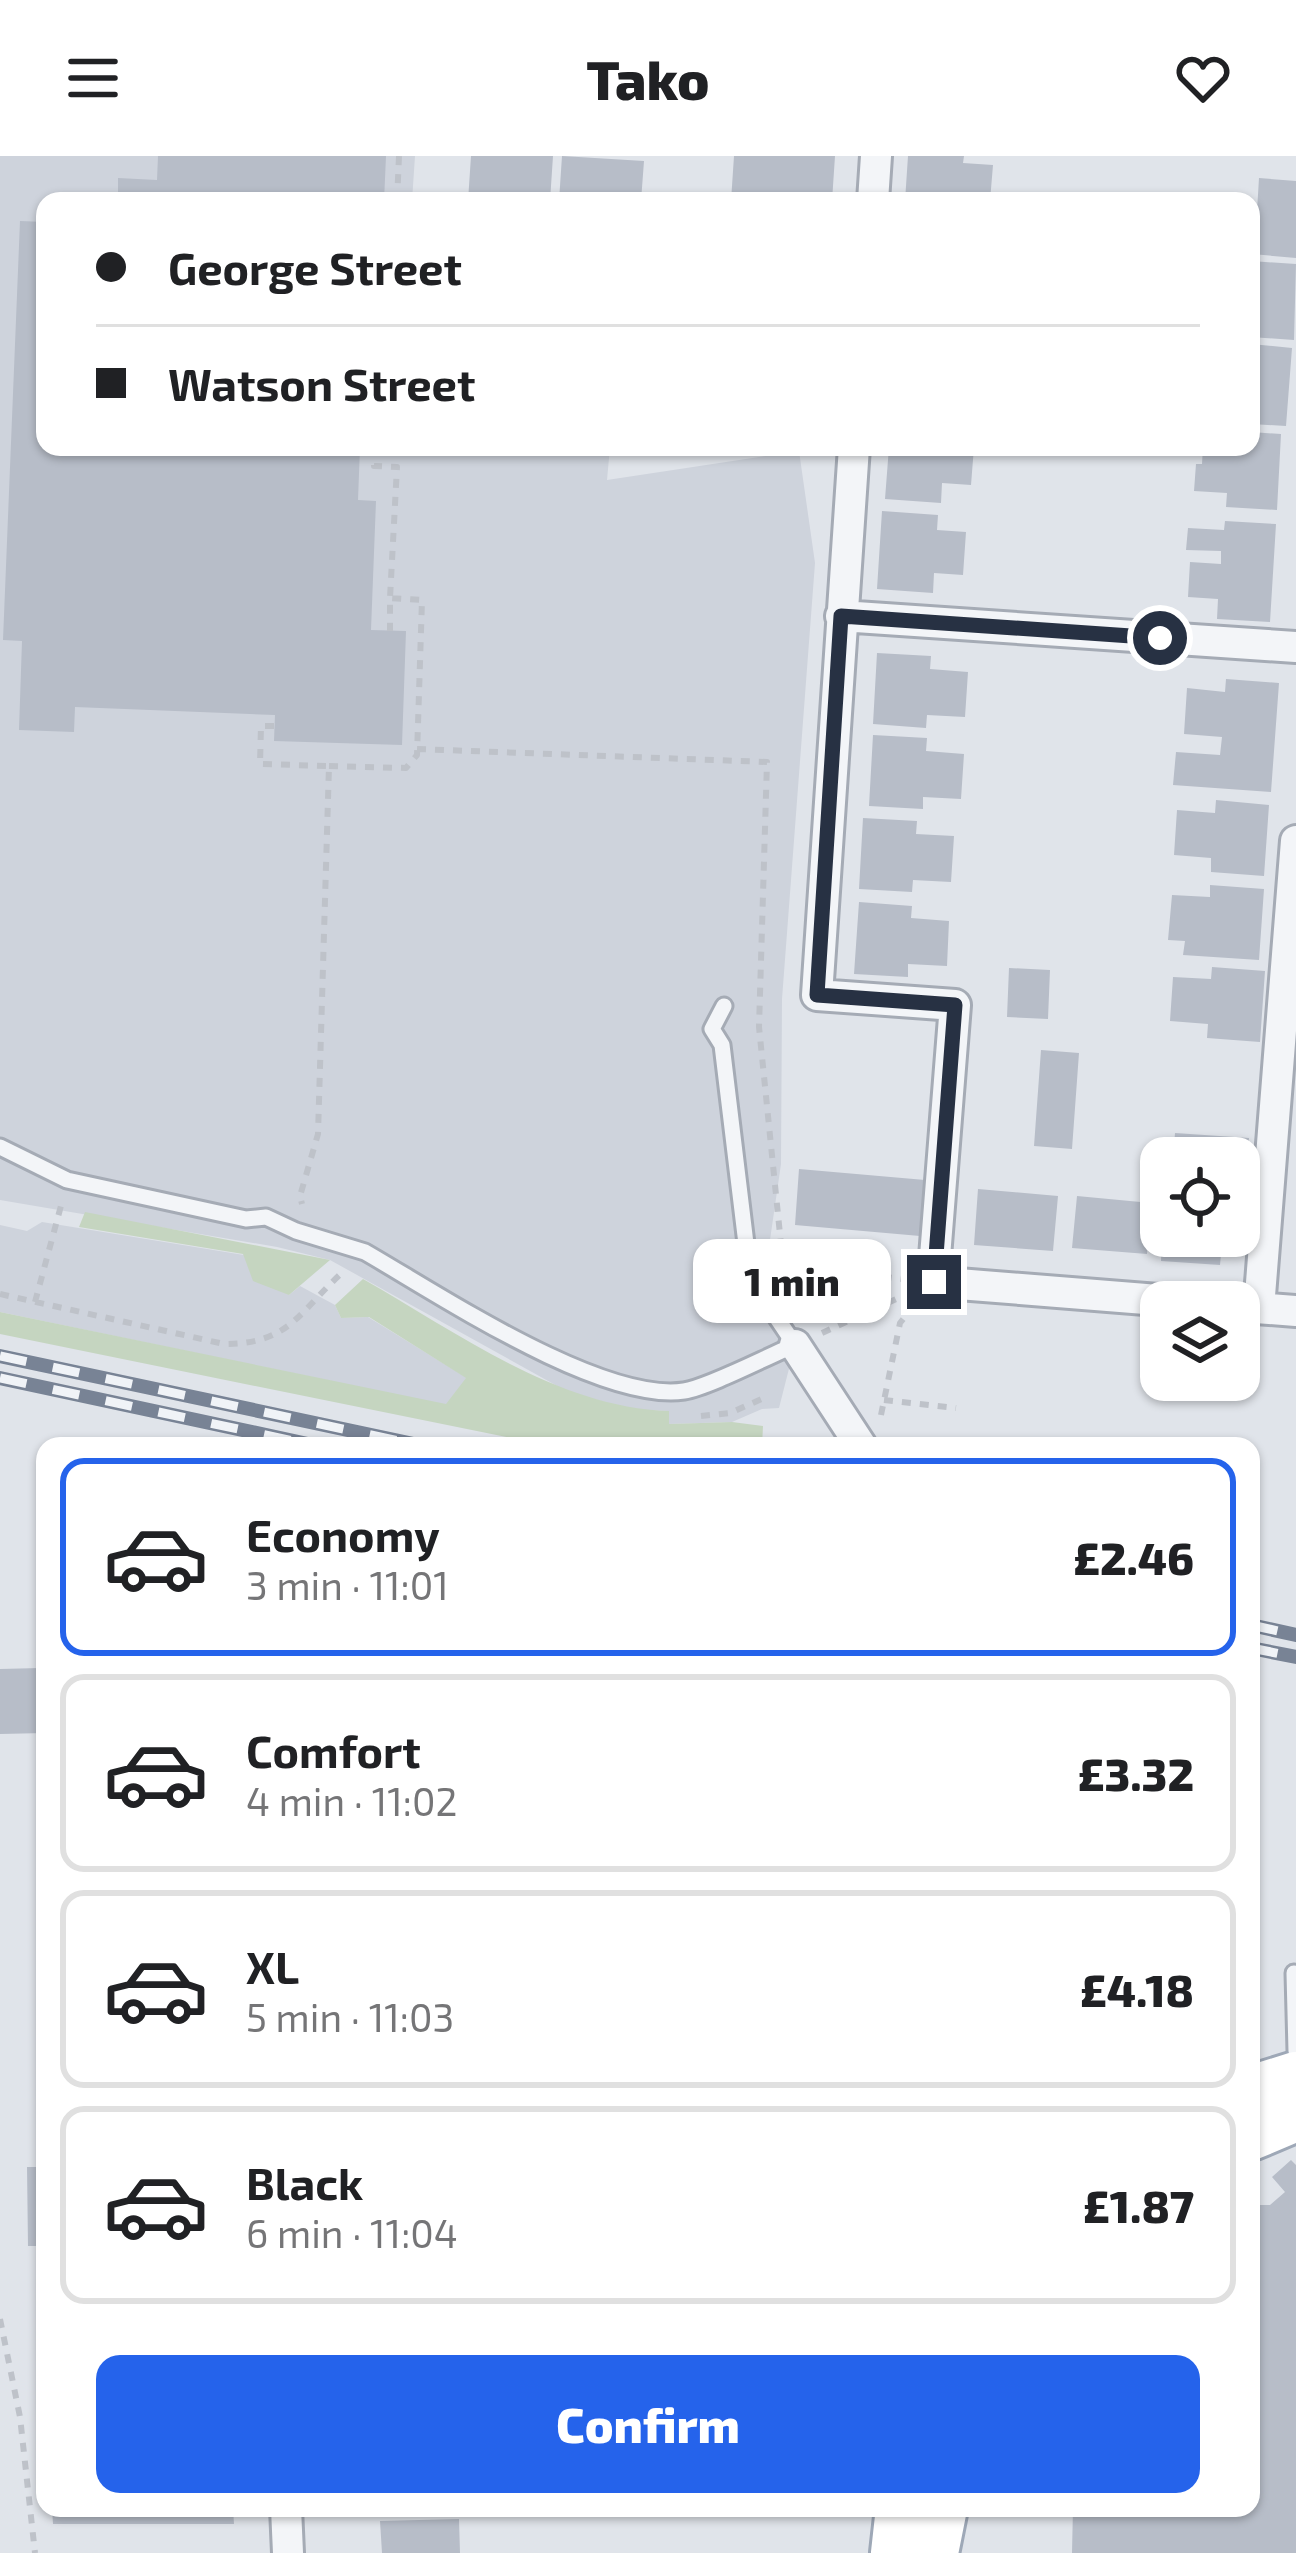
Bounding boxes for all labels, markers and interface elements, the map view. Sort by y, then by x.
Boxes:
icon: menu [60,45,126,111]
icon: heart [1170,45,1236,111]
text: Tako [587,46,709,111]
text: George Street [168,240,462,294]
text: Watson Street [168,356,475,410]
route start [1133,611,1187,665]
map controls [1140,1137,1260,1401]
button: locate [1140,1137,1260,1257]
callout: 1 min [694,1240,892,1324]
route end [907,1255,961,1309]
text: 1 min [744,1257,840,1304]
button: layers [1140,1281,1260,1401]
icon: car [102,1503,210,1611]
text: Economy [246,1507,440,1561]
text: £2.46 [1073,1530,1194,1584]
text: 3 min · 11:01 [246,1561,449,1608]
icon: car [102,1719,210,1827]
text: Comfort [246,1723,421,1777]
text: £3.32 [1078,1746,1194,1800]
text: 4 min · 11:02 [246,1777,457,1824]
icon: car [102,1935,210,2043]
text: XL [246,1939,299,1993]
text: £4.18 [1080,1962,1194,2016]
text: 5 min · 11:03 [246,1993,454,2040]
icon: car [102,2151,210,2259]
text: Black [246,2155,363,2209]
text: £1.87 [1083,2178,1194,2232]
text: 6 min · 11:04 [246,2209,458,2256]
button: Confirm [96,2355,1200,2493]

